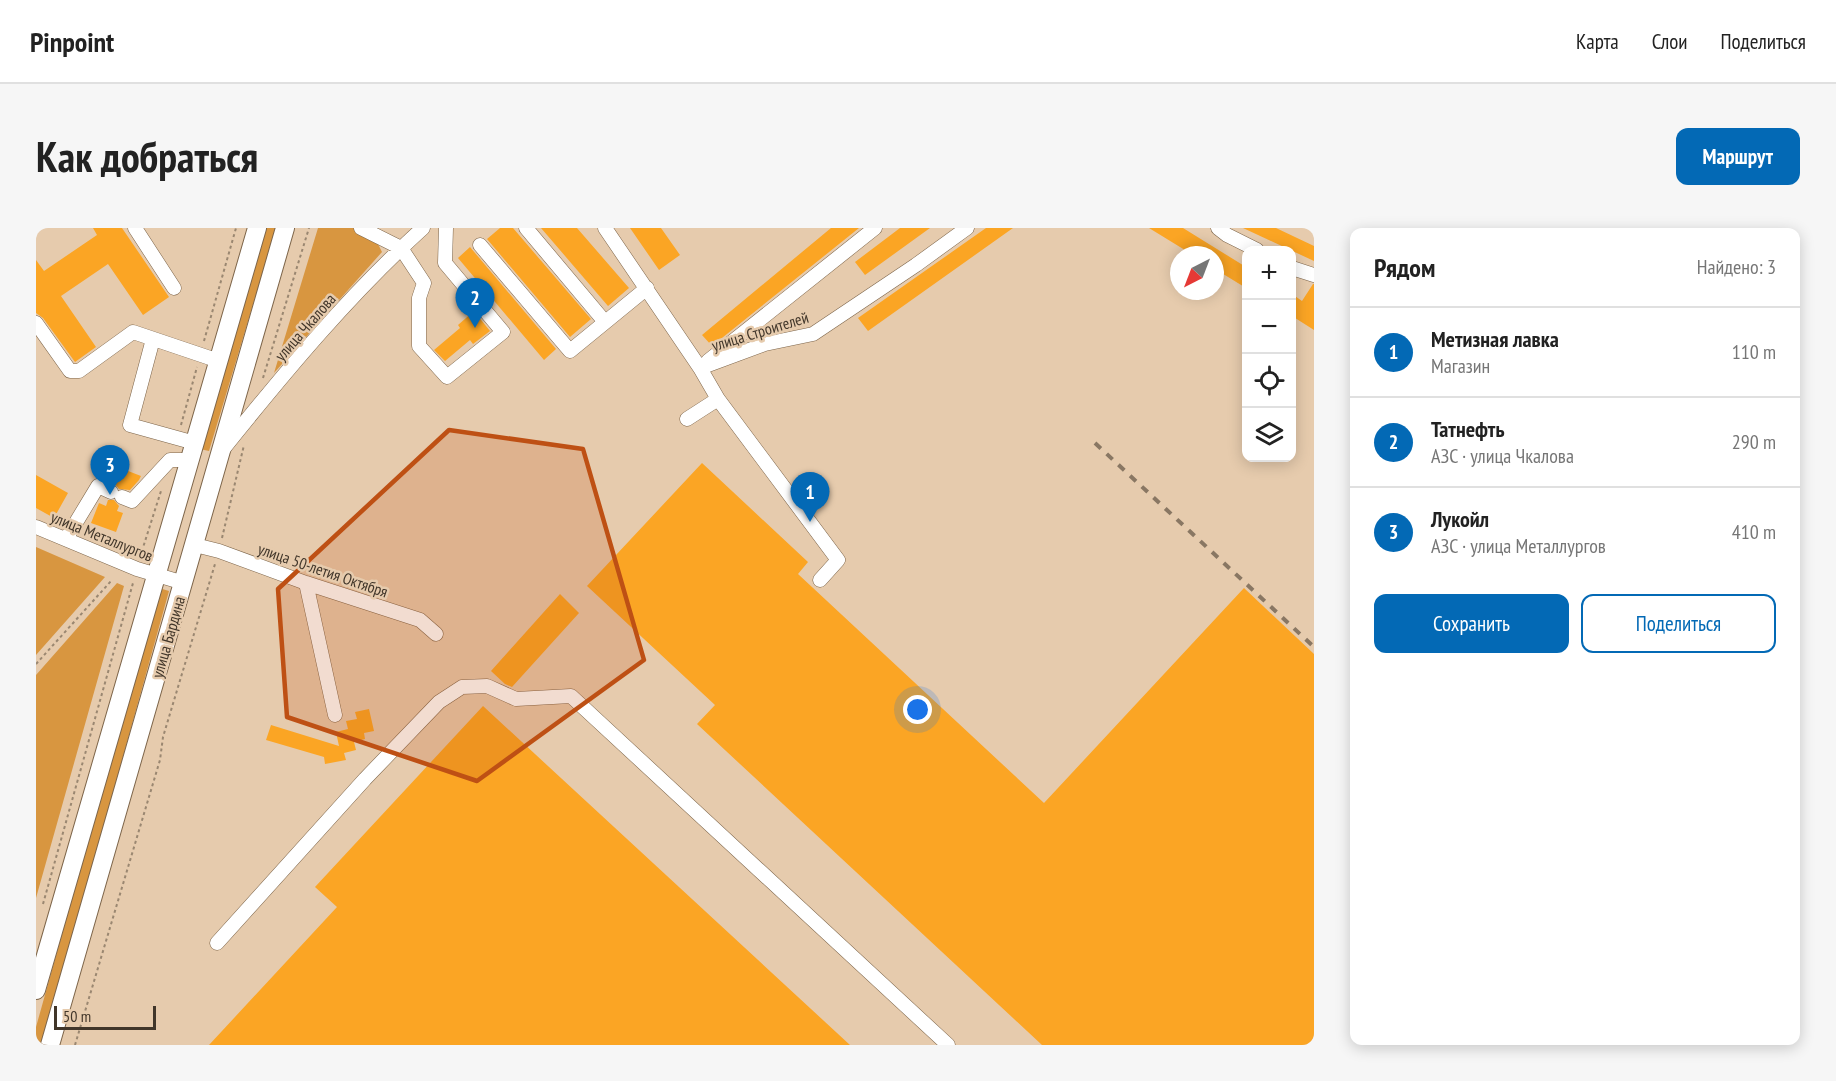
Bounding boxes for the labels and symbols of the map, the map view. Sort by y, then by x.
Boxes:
north arrow [1170,246,1224,300]
pin: 2 [456,279,494,328]
street label: улица Чкалова [270,289,340,365]
street label: улица Строителей [709,307,811,355]
pin: 3 [90,446,130,495]
pin: 1 [790,472,830,522]
street label: улица Металлургов [48,506,156,566]
street label: улица 50-летия Октября [255,538,391,602]
street label: улица Бардина [147,594,189,680]
your location [903,695,932,724]
scale bar [54,1003,156,1030]

